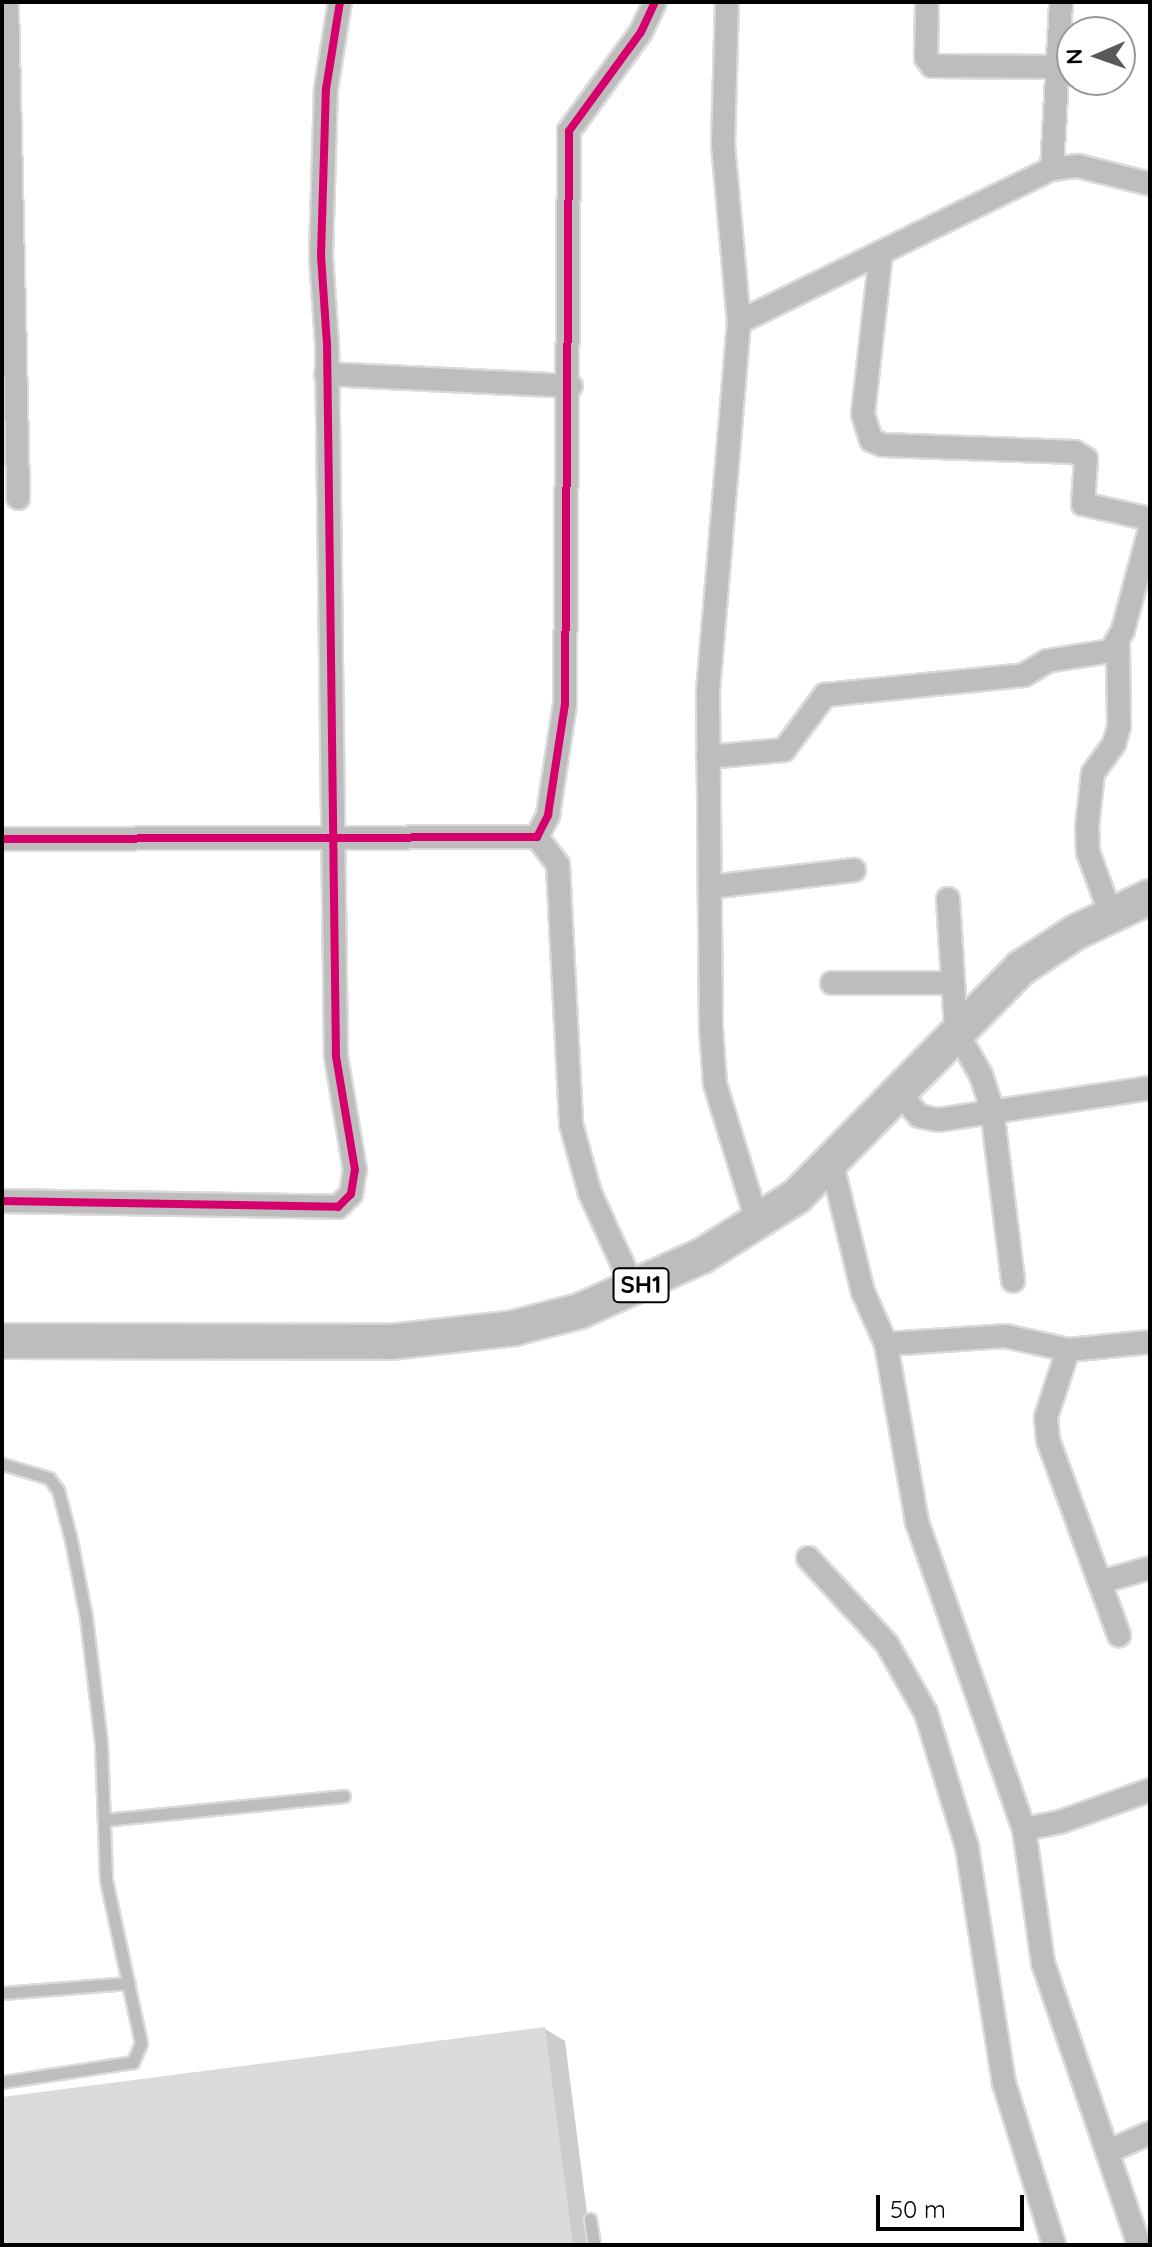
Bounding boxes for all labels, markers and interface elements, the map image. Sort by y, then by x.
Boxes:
north arrow [1056,16,1136,96]
text: N [1060,48,1088,65]
road number: SH1 [611,1265,671,1305]
scale bar [880,2179,1028,2229]
text: 50 m [890,2194,946,2224]

